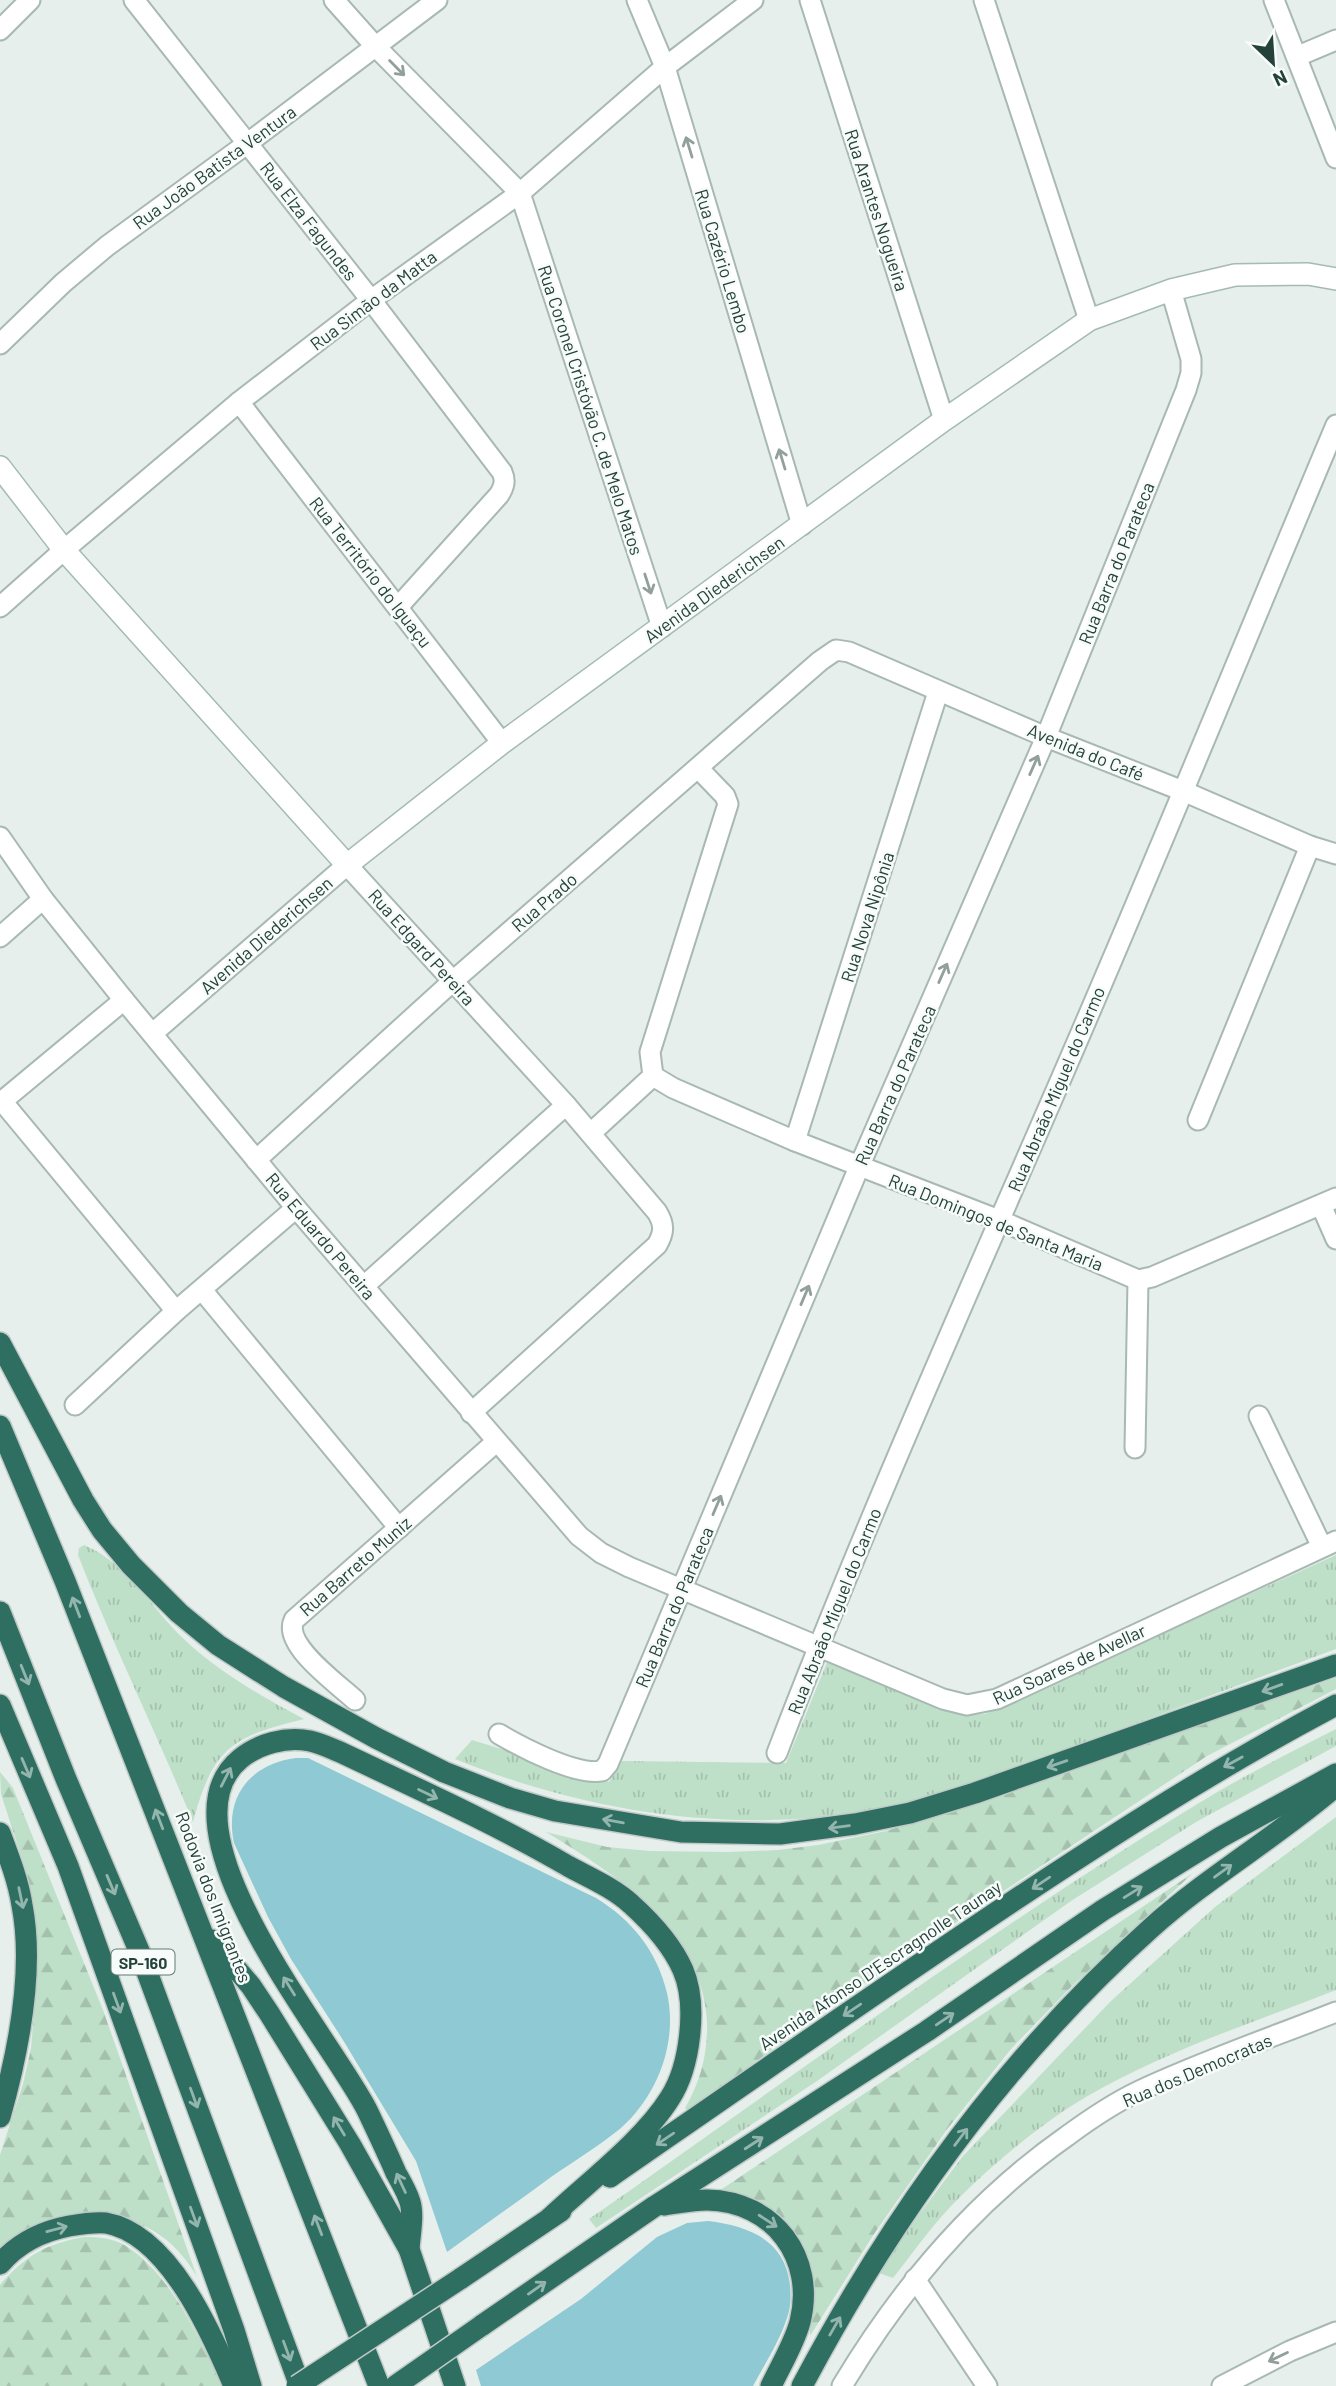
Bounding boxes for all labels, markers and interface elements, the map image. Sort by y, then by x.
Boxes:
north arrow [1238,28,1308,98]
one-way arrow [388,60,405,77]
text: N [1270,66,1291,92]
street label: Rua João Batista Ventura [128,100,300,234]
street label: Rua Arantes Nogueira [840,126,914,294]
one-way arrow [682,137,695,159]
street label: Rua Elza Fagundes [256,157,362,285]
street label: Rua Cazério Lembo [691,186,755,336]
street label: Rua Simão da Matta [305,245,441,355]
street label: Rua Coronel Cristóvão C. de Melo Matos [534,262,648,558]
one-way arrow [775,449,788,471]
street label: Rua Barra do Parateca [1073,479,1159,647]
street label: Rua Território do Iguaçu [305,492,437,652]
street label: Avenida Diederichsen [640,531,788,647]
one-way arrow [643,572,655,594]
street label: Avenida do Café [1025,719,1147,785]
one-way arrow [1028,755,1041,776]
street label: Rua Nova Nipônia [836,849,898,985]
street label: Rua Prado [507,868,581,936]
street label: Avenida Diederichsen [195,872,337,998]
street label: Rua Edgard Pereira [364,884,480,1010]
one-way arrow [937,963,950,985]
street label: Rua Abraão Miguel do Carmo [1003,983,1109,1195]
street label: Rua Barra do Parateca [850,1002,940,1168]
street label: Rua Eduardo Pereira [261,1168,381,1304]
street label: Rua Domingos de Santa Maria [886,1169,1106,1275]
one-way arrow [799,1285,812,1306]
one-way arrow [711,1494,724,1516]
street label: Rua Abraão Miguel do Carmo [782,1505,886,1717]
street label: Rua Barreto Muniz [295,1511,415,1621]
street label: Rua Barra do Parateca [630,1523,718,1691]
one-way arrow [68,1597,81,1619]
street label: Rua Soares de Avellar [989,1619,1149,1709]
one-way arrow [20,1664,33,1685]
one-way arrow [1261,1683,1283,1695]
one-way arrow [1224,1755,1244,1769]
one-way arrow [21,1757,34,1778]
one-way arrow [1047,1759,1069,1771]
one-way arrow [219,1767,233,1788]
one-way arrow [417,1788,438,1801]
street label: Rodovia dos Imigrantes [171,1808,257,1986]
one-way arrow [151,1809,164,1831]
one-way arrow [602,1814,625,1827]
one-way arrow [828,1820,851,1833]
one-way arrow [1213,1864,1232,1879]
one-way arrow [106,1874,119,1896]
street label: Avenida Afonso D'Escragnolle Taunay [755,1875,1005,2055]
one-way arrow [1032,1875,1051,1890]
one-way arrow [1123,1884,1143,1898]
one-way arrow [14,1886,28,1909]
road number: SP-160 [111,1950,174,1974]
one-way arrow [282,1976,296,1996]
one-way arrow [112,1991,124,2013]
one-way arrow [843,2003,863,2017]
one-way arrow [935,2012,954,2026]
street label: Rua dos Democratas [1119,2029,1275,2111]
one-way arrow [188,2086,201,2108]
one-way arrow [332,2117,346,2137]
one-way arrow [954,2128,968,2147]
one-way arrow [656,2132,675,2146]
one-way arrow [744,2135,763,2150]
one-way arrow [394,2173,407,2194]
one-way arrow [188,2206,201,2228]
one-way arrow [310,2215,323,2237]
one-way arrow [757,2215,777,2229]
one-way arrow [46,2222,68,2235]
one-way arrow [527,2281,546,2295]
one-way arrow [828,2316,842,2336]
one-way arrow [282,2340,295,2362]
one-way arrow [1268,2351,1289,2365]

